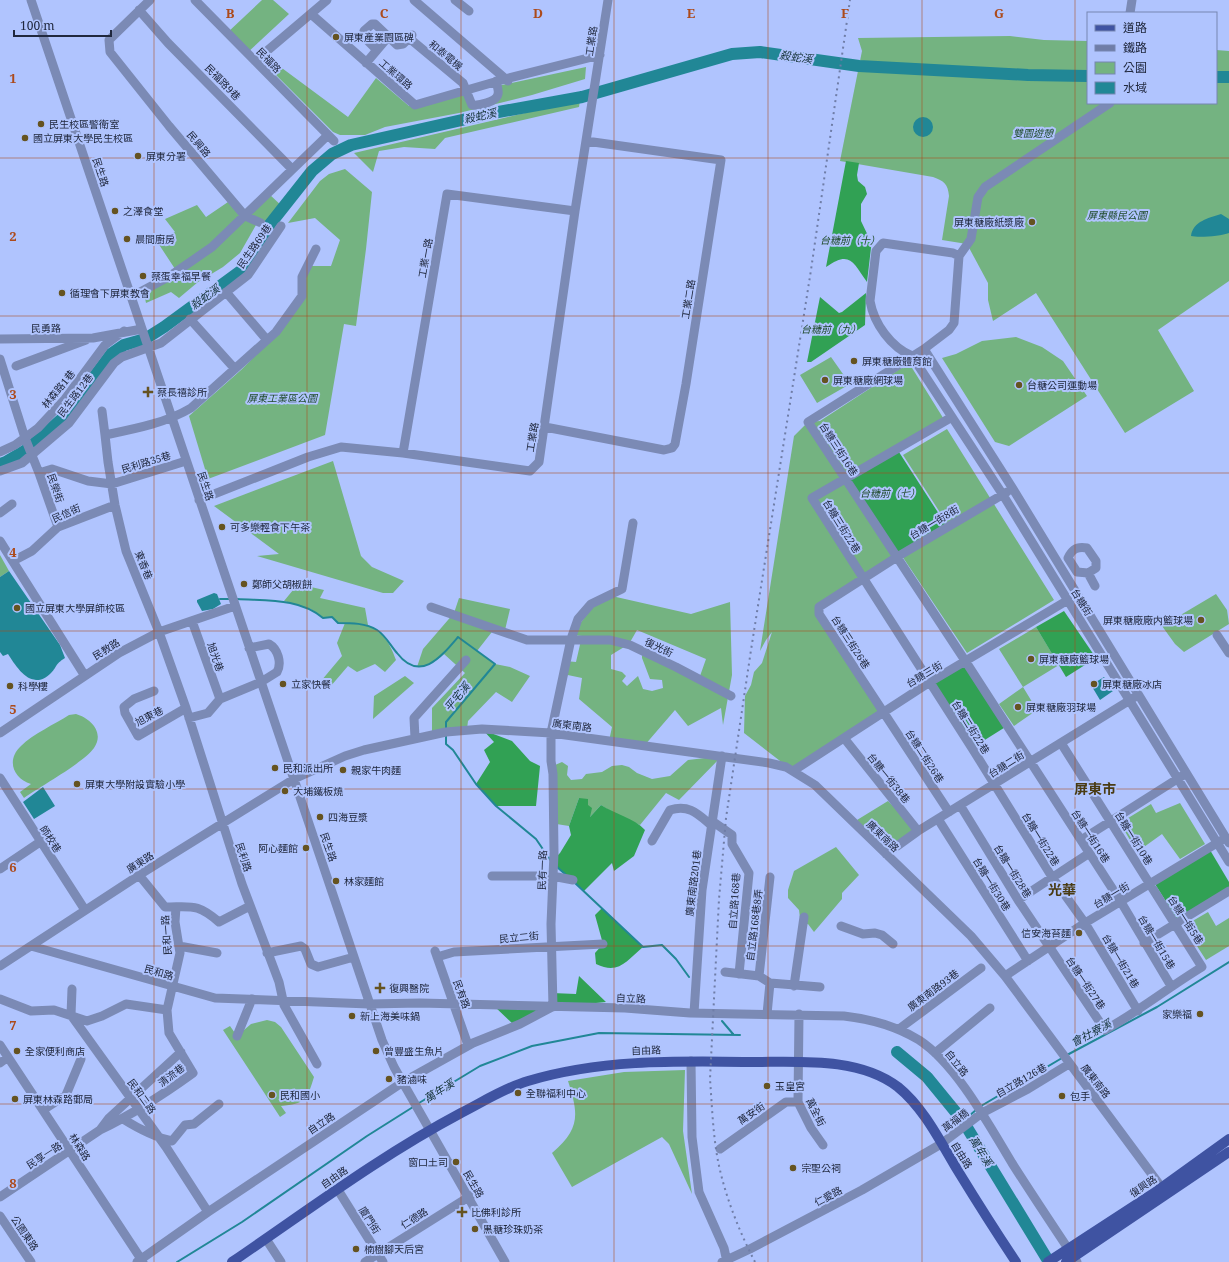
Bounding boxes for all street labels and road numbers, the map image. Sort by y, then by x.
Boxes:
street label: 工業路 [582,25,600,57]
street label: 和泰電機 [426,37,466,73]
street label: 民福路 [254,44,284,76]
street label: 工業環路 [376,56,416,92]
street label: 民福路9巷 [202,61,244,103]
street label: 民興路 [184,128,214,160]
street label: 民生路 [90,156,112,188]
street label: 民生路69巷 [234,221,274,271]
street label: 工業一路 [415,237,435,279]
street label: 工業二路 [678,278,698,320]
street label: 民勇路 [31,321,61,335]
street label: 林森路1巷 [38,367,78,411]
street label: 民生路12巷 [54,370,96,420]
street label: 台糖三街16巷 [816,420,862,478]
street label: 工業路 [523,421,541,453]
street label: 民利路35巷 [119,448,173,476]
street label: 民生路 [195,470,217,502]
street label: 民榮街 [44,472,68,504]
street label: 台糖三街22巷 [820,496,864,556]
street label: 民信街 [49,501,83,525]
street label: 台糖一街8街 [907,502,961,542]
street label: 東香巷 [132,548,156,582]
street label: 台糖街 [1068,586,1096,618]
street label: 台糖三街26巷 [828,613,874,671]
street label: 復光街 [642,634,676,660]
street label: 民教路 [90,635,122,663]
street label: 旭光巷 [204,641,228,673]
street label: 台糖三街 [903,658,945,690]
street label: 台糖二街22巷 [949,697,993,757]
street label: 旭東巷 [132,703,166,729]
street label: 廣東南路 [551,716,593,734]
street label: 台糖二街26巷 [902,727,948,785]
street label: 台糖二街 [985,747,1027,781]
street label: 台糖一街38巷 [864,750,914,806]
street label: 台糖一街16巷 [1068,807,1114,865]
street label: 台糖一街10巷 [1112,808,1156,868]
street label: 台糖一街22巷 [1019,809,1063,869]
street label: 廣東南路 [864,817,902,855]
street label: 師校巷 [37,823,65,855]
street label: 民生路 [317,831,341,863]
street label: 民利路 [233,841,255,873]
street label: 台糖一街28巷 [991,841,1035,901]
street label: 廣東路 [124,848,156,876]
street label: 廣東南路201巷 [682,849,704,917]
street label: 民有一路 [534,850,550,890]
street label: 台糖一街30巷 [970,854,1014,914]
street label: 自立路168巷 [725,872,743,930]
street label: 台糖一街 [1090,879,1132,911]
street label: 自立路168巷8弄 [743,888,765,962]
street label: 台糖一街5巷 [1165,893,1207,947]
street label: 台糖一街15巷 [1135,912,1179,972]
street label: 民和一路 [158,915,174,955]
street label: 民立二街 [498,928,540,946]
street label: 台糖一街21巷 [1099,931,1143,991]
street label: 台糖一街27巷 [1063,954,1109,1012]
street label: 民和路 [143,961,175,983]
street label: 廣東南路93巷 [904,966,962,1014]
street label: 民有路 [450,978,474,1010]
street label: 自立路 [616,990,646,1006]
street label: 自由路 [631,1042,661,1058]
street label: 自立路 [942,1047,972,1079]
street label: 清流巷 [155,1060,187,1090]
street label: 自立路126巷 [993,1060,1049,1100]
street label: 廣東南路 [1078,1061,1114,1101]
street label: 民和二路 [125,1076,159,1116]
street label: 萬全街 [803,1095,829,1129]
street label: 萬安街 [735,1099,767,1127]
street label: 萬福橋 [939,1105,971,1135]
street label: 自立路 [305,1109,337,1137]
street label: 林森路 [66,1131,94,1163]
street label: 民享一路 [23,1138,65,1172]
street label: 自由路 [948,1139,976,1171]
street label: 自由路 [318,1163,350,1191]
street label: 民生路 [460,1168,488,1200]
street label: 復興路 [1127,1172,1159,1200]
street label: 仁愛路 [811,1183,845,1209]
street label: 廈門街 [356,1204,384,1236]
street label: 仁德路 [398,1204,430,1232]
street label: 公園東路 [8,1213,42,1253]

